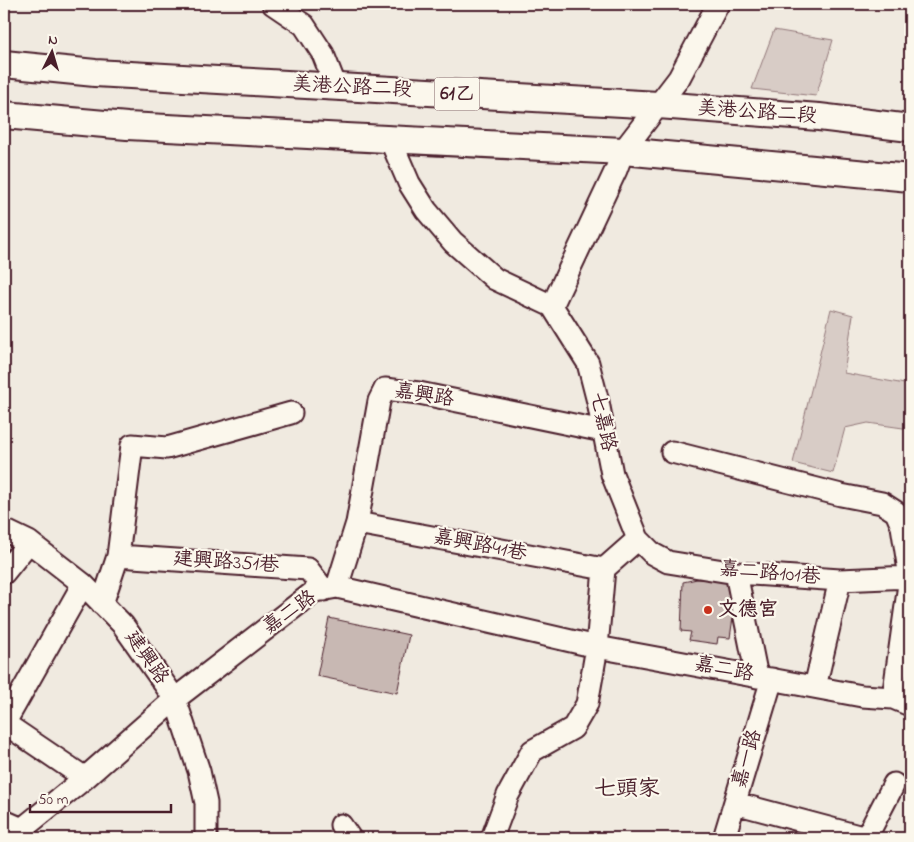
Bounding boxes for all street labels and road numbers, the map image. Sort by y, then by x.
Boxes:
street label: 美港公路二段 [291,70,413,106]
road number: 61乙 [434,78,480,110]
street label: 美港公路二段 [696,94,818,132]
street label: 嘉興路 [392,377,457,415]
street label: 七嘉路 [582,390,623,455]
street label: 嘉興路41巷 [431,523,530,569]
street label: 建興路351巷 [172,545,281,581]
street label: 嘉二路101巷 [718,555,823,593]
street label: 嘉二路 [257,583,324,642]
street label: 建興路 [117,625,176,692]
street label: 嘉二路 [692,650,757,690]
street label: 嘉一路 [726,725,770,792]

